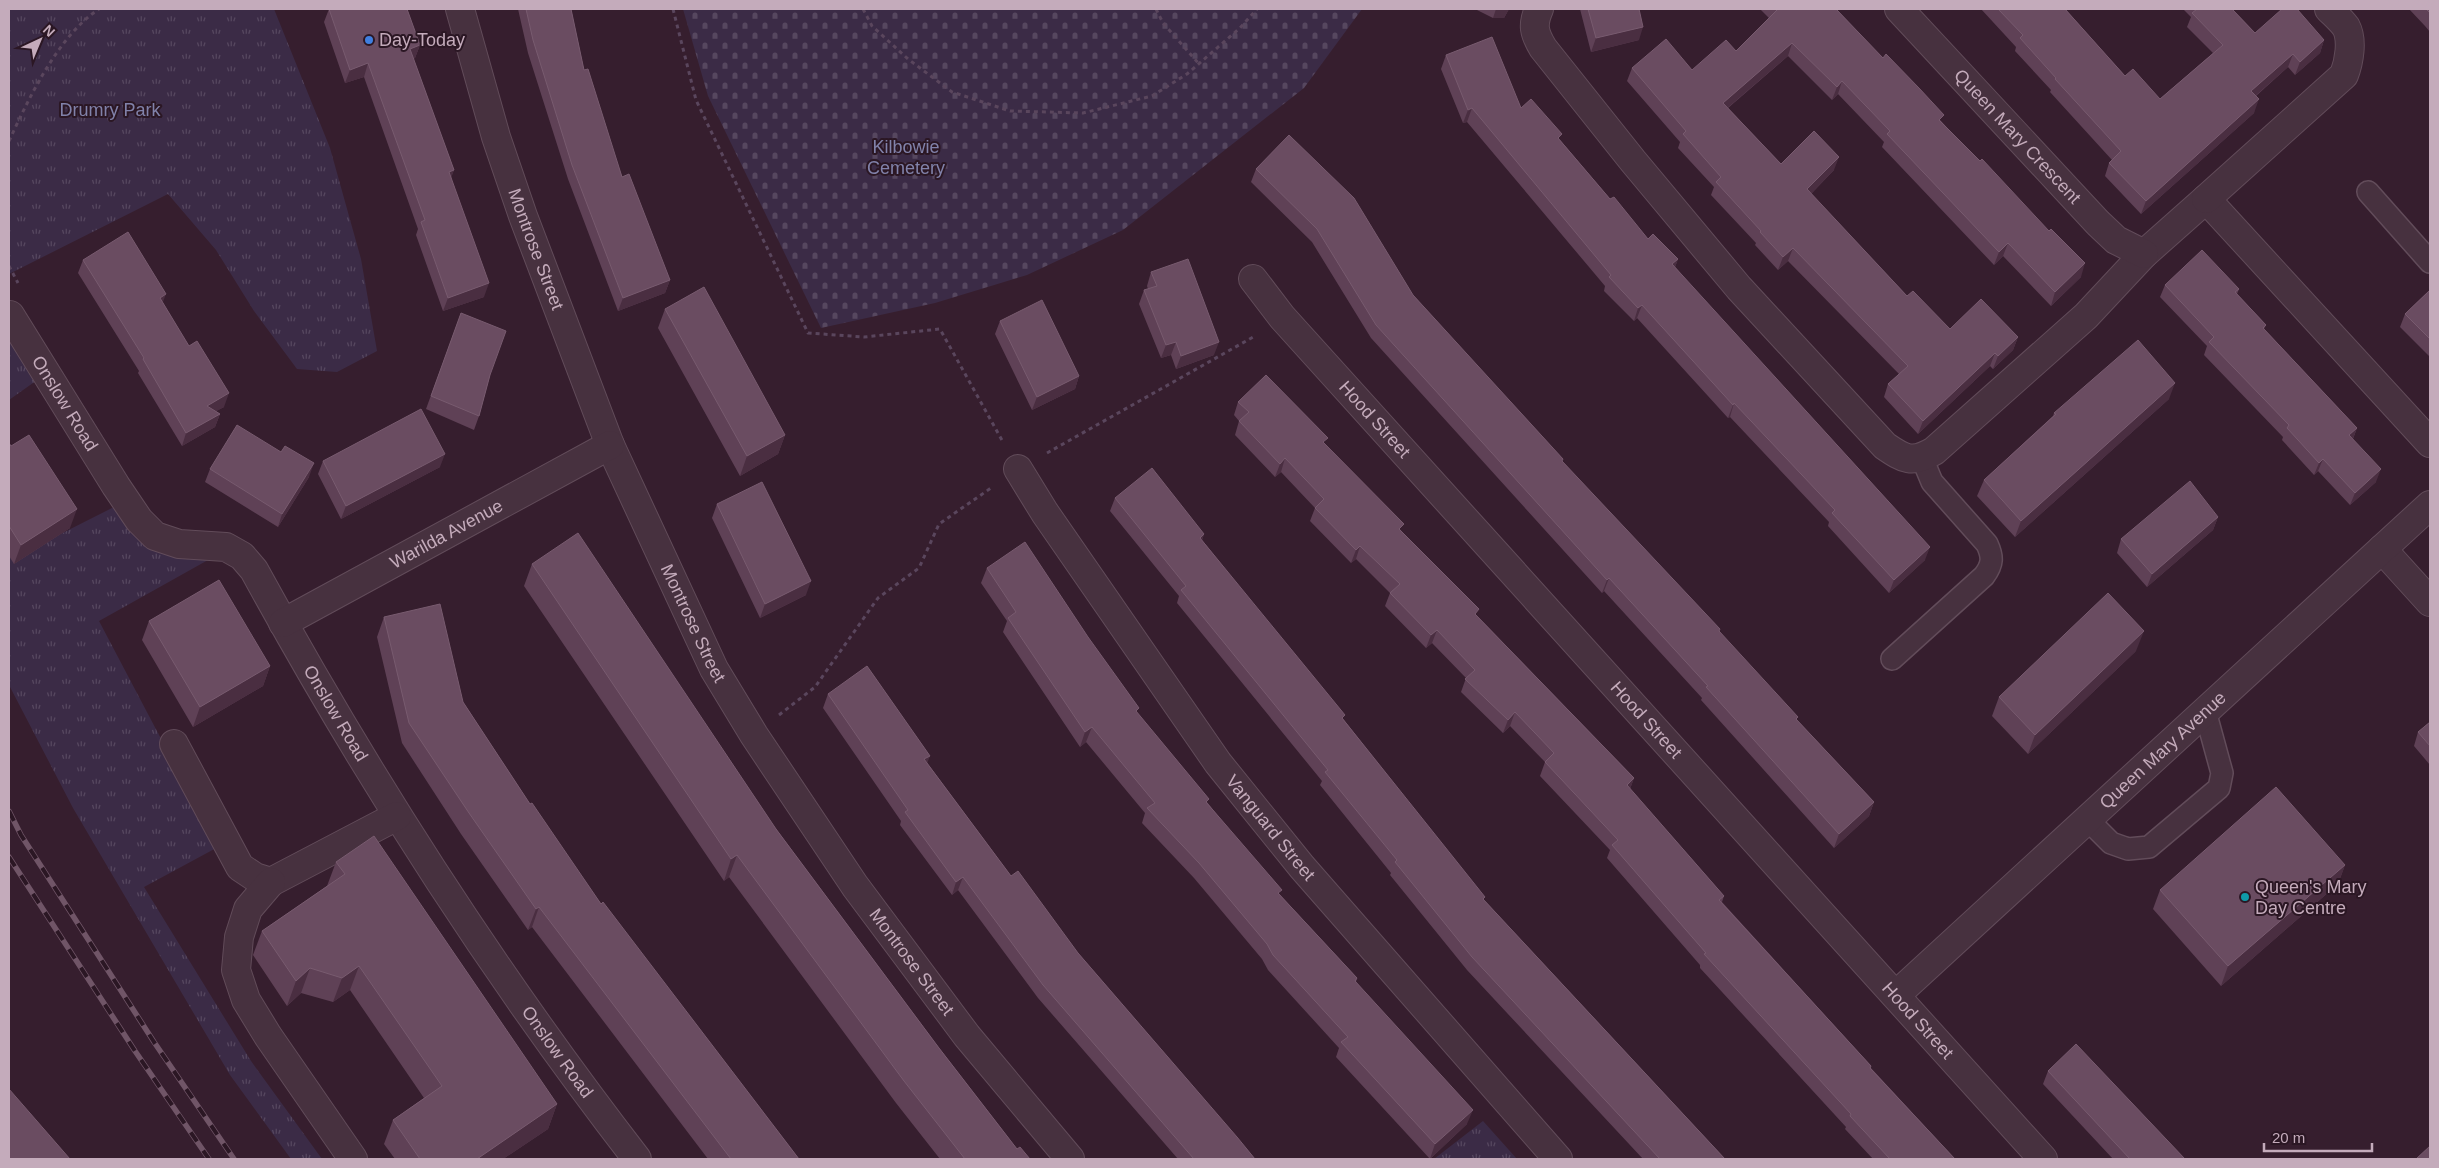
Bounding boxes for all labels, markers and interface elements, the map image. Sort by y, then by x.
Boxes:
north arrow [15,15,65,65]
text: N [40,21,58,40]
place label: Day-Today [379,30,465,50]
marker: Day-Today [363,34,375,46]
street label: Queen Mary Crescent [1950,65,2085,208]
park label: Drumry Park [59,100,161,120]
park label: Kilbowie Cemetery [867,137,945,178]
street label: Montrose Street [504,186,568,313]
street label: Onslow Road [28,352,102,455]
street label: Hood Street [1335,377,1414,462]
street label: Warilda Avenue [387,495,506,573]
street label: Montrose Street [657,561,730,686]
street label: Onslow Road [300,662,372,765]
street label: Hood Street [1607,678,1686,762]
street label: Queen Mary Avenue [2096,687,2230,813]
street label: Vanguard Street [1222,771,1319,885]
place label: Queen's Mary Day Centre [2255,877,2366,918]
marker: Queen's Mary Day Centre [2239,891,2251,903]
street label: Montrose Street [865,905,958,1019]
street label: Hood Street [1878,978,1957,1063]
street label: Onslow Road [518,1002,597,1102]
scale bar [2264,1120,2372,1152]
text: 20 m [2272,1129,2305,1146]

